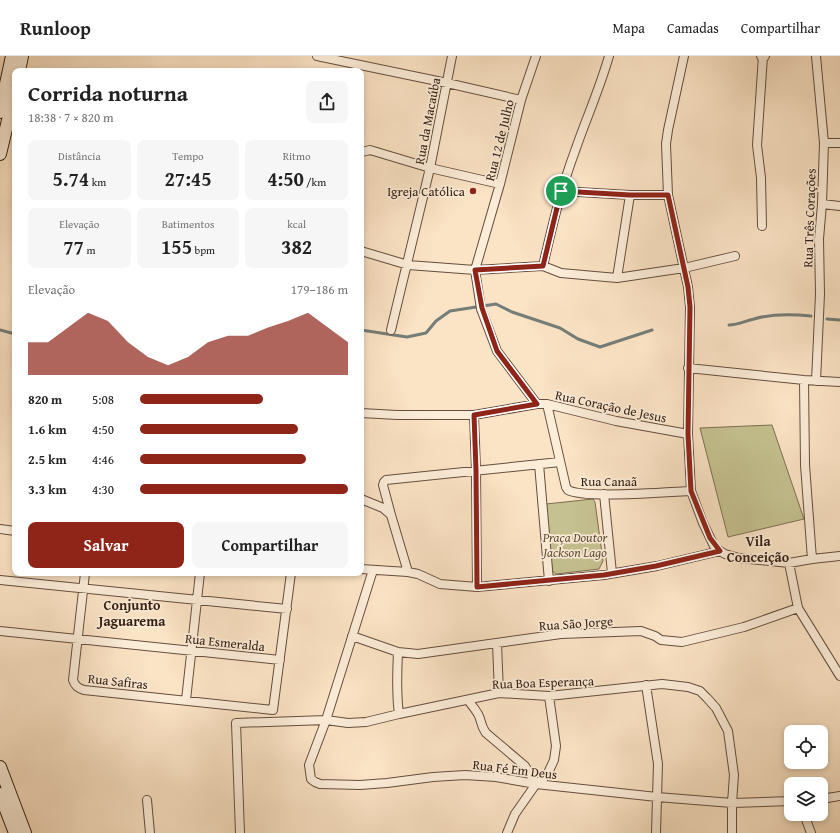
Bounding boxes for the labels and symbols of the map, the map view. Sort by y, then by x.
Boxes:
street label: Rua da Macaúba [410,75,445,166]
street label: Rua 12 de Julho [480,97,519,183]
street label: Rua Três Corações [798,168,821,268]
pin [544,174,578,208]
place label: Igreja Católica [387,182,466,201]
marker: Igreja Católica [468,186,478,196]
street label: Rua Coração de Jesus [553,385,668,428]
street label: Rua Canaã [581,472,638,491]
park label: Praça Doutor Jackson Lago [541,528,608,562]
district label: Vila Conceição [727,531,790,567]
district label: Conjunto Jaguarema [97,595,166,631]
street label: Rua São Jorge [538,611,614,636]
street label: Rua Esmeralda [184,629,267,656]
street label: Rua Safiras [87,669,149,694]
street label: Rua Boa Esperança [492,671,595,694]
street label: Rua Fé Em Deus [472,755,558,784]

